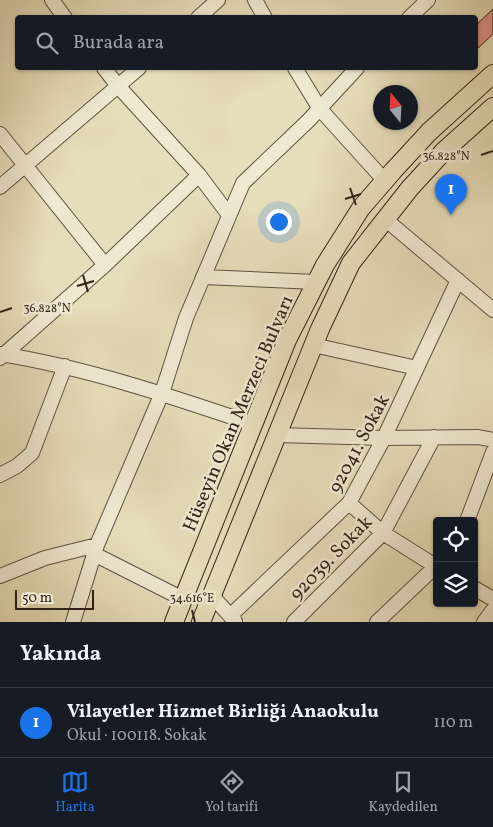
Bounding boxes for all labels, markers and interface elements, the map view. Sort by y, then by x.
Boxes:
search box [15,15,478,70]
icon: search [33,29,61,57]
text: Burada ara [73,30,164,56]
north arrow [373,85,418,130]
text: 36.828°N [422,149,470,165]
pin: 1 [435,174,467,215]
your location [266,209,292,235]
street label: Hüseyin Okan Merzeci Bulvarı [177,291,301,536]
text: 36.828°N [23,301,71,317]
street label: 92041. Sokak [323,390,397,498]
street label: 92039. Sokak [284,510,379,607]
map controls [433,517,478,607]
button: locate [433,517,478,562]
button: layers [433,562,478,607]
scale bar [15,587,94,610]
text: 50 m [22,589,52,608]
text: 34.616°E [170,591,214,607]
text: Yakında [20,640,101,669]
text: Vilayetler Hizmet Birliği Anaokulu [67,699,379,725]
text: 1 [33,712,39,734]
text: 110 m [434,712,473,734]
text: Okul · 100118. Sokak [67,725,207,747]
tab: Harita [55,768,95,817]
tab: Yol tarifi [205,768,258,817]
tab: Kaydedilen [368,768,438,817]

